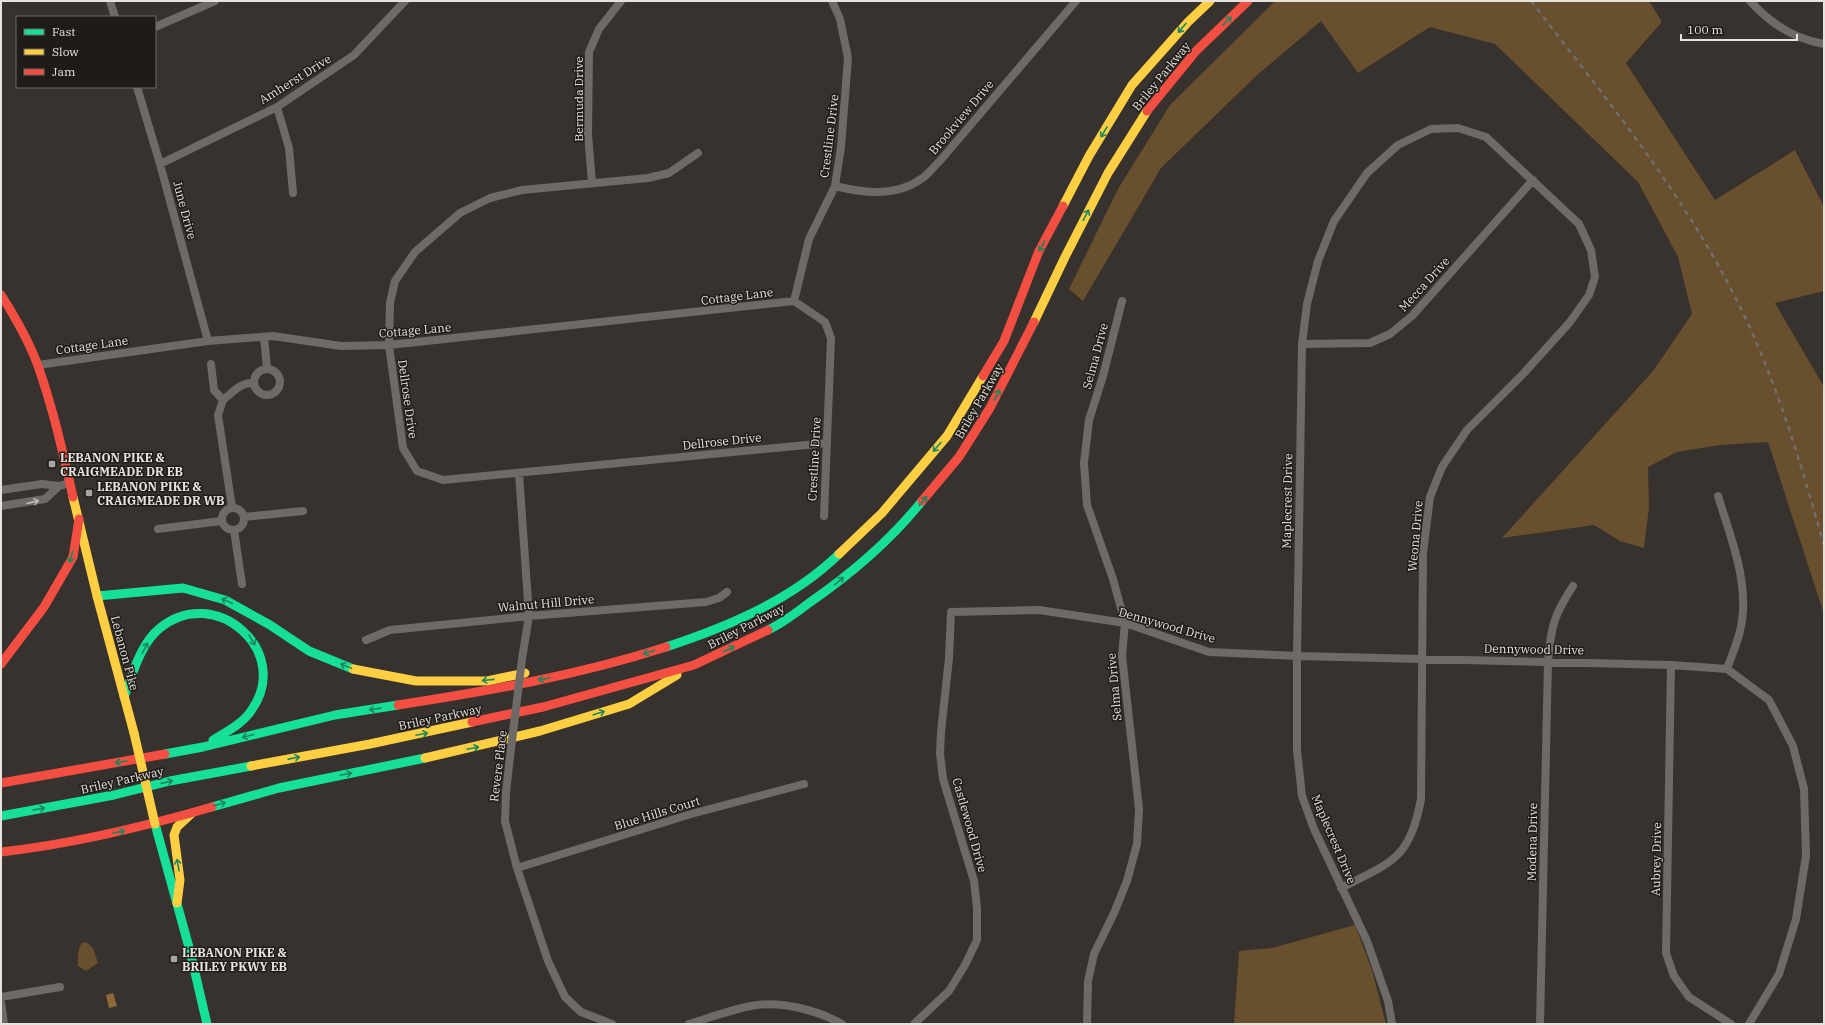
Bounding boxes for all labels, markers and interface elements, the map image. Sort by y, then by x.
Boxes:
legend [16,16,156,88]
one-way arrow [1222,16,1232,26]
scale bar [1681,16,1797,42]
text: 100 m [1687,22,1723,37]
one-way arrow [1177,23,1186,34]
text: Fast [52,24,76,39]
street label: Briley Parkway [1129,38,1194,114]
text: Slow [52,44,79,59]
street label: Amherst Drive [256,51,334,107]
street label: Bermuda Drive [571,56,586,142]
text: Jam [52,64,76,79]
street label: Brookview Drive [925,77,997,157]
street label: Crestline Drive [816,93,842,179]
one-way arrow [1099,126,1107,138]
street label: June Drive [170,179,200,241]
one-way arrow [1083,210,1090,222]
one-way arrow [1038,240,1045,252]
street label: Mecca Drive [1395,253,1453,315]
street label: Cottage Lane [700,284,774,308]
street label: Cottage Lane [378,319,452,341]
street label: Selma Drive [1079,321,1111,391]
street label: Cottage Lane [55,333,129,357]
street label: Dellrose Drive [395,359,421,439]
street label: Briley Parkway [951,360,1007,441]
one-way arrow [994,389,1002,401]
street label: Crestline Drive [804,417,824,501]
street label: Dellrose Drive [682,429,762,453]
one-way arrow [933,442,942,453]
place label: LEBANON PIKE & CRAIGMEADE DR EB [60,450,183,479]
street label: Maplecrest Drive [1279,453,1295,549]
marker: LEBANON PIKE & CRAIGMEADE DR EB [47,459,57,469]
place label: LEBANON PIKE & CRAIGMEADE DR WB [97,479,224,508]
marker: LEBANON PIKE & CRAIGMEADE DR WB [84,488,94,498]
one-way arrow [918,495,927,506]
one-way arrow [26,497,39,505]
street label: Weona Drive [1404,500,1426,572]
one-way arrow [67,551,75,563]
one-way arrow [834,577,845,586]
street label: Walnut Hill Drive [497,591,595,615]
one-way arrow [221,597,233,605]
street label: Briley Parkway [705,600,788,652]
street label: Dennywood Drive [1117,604,1217,646]
street label: Lebanon Pike [108,614,142,692]
one-way arrow [248,634,256,645]
street label: Dennywood Drive [1484,641,1584,657]
one-way arrow [142,643,149,655]
one-way arrow [723,645,735,652]
one-way arrow [643,649,656,656]
street label: Selma Drive [1104,652,1124,722]
one-way arrow [340,661,352,669]
one-way arrow [482,676,495,684]
one-way arrow [538,676,551,684]
street label: Briley Parkway [397,701,483,733]
one-way arrow [369,705,382,713]
one-way arrow [592,709,605,716]
one-way arrow [415,729,428,737]
street label: Revere Place [486,729,510,803]
one-way arrow [242,733,255,740]
one-way arrow [466,743,479,751]
one-way arrow [287,754,300,762]
one-way arrow [115,758,128,766]
street label: Briley Parkway [79,763,165,797]
one-way arrow [339,769,352,777]
street label: Castlewood Drive [949,776,991,874]
one-way arrow [160,778,173,786]
street label: Maplecrest Drive [1308,792,1360,886]
street label: Blue Hills Court [612,793,702,833]
one-way arrow [213,800,226,807]
street label: Modena Drive [1524,803,1540,881]
one-way arrow [32,805,45,813]
street label: Aubrey Drive [1648,822,1664,896]
one-way arrow [112,827,125,835]
one-way arrow [174,859,182,872]
place label: LEBANON PIKE & BRILEY PKWY EB [182,945,287,974]
marker: LEBANON PIKE & BRILEY PKWY EB [169,954,179,964]

